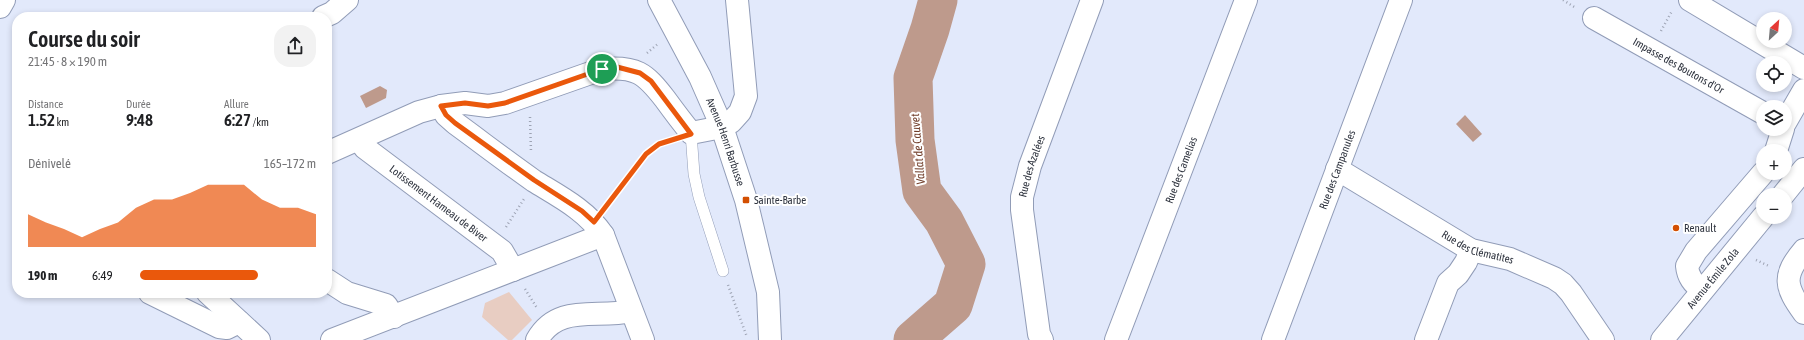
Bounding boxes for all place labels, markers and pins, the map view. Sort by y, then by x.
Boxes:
pin [585,52,619,86]
place label: Sainte-Barbe [754,194,806,206]
marker: Sainte-Barbe [741,195,751,205]
place label: Renault [1684,222,1716,234]
marker: Renault [1671,223,1681,233]

